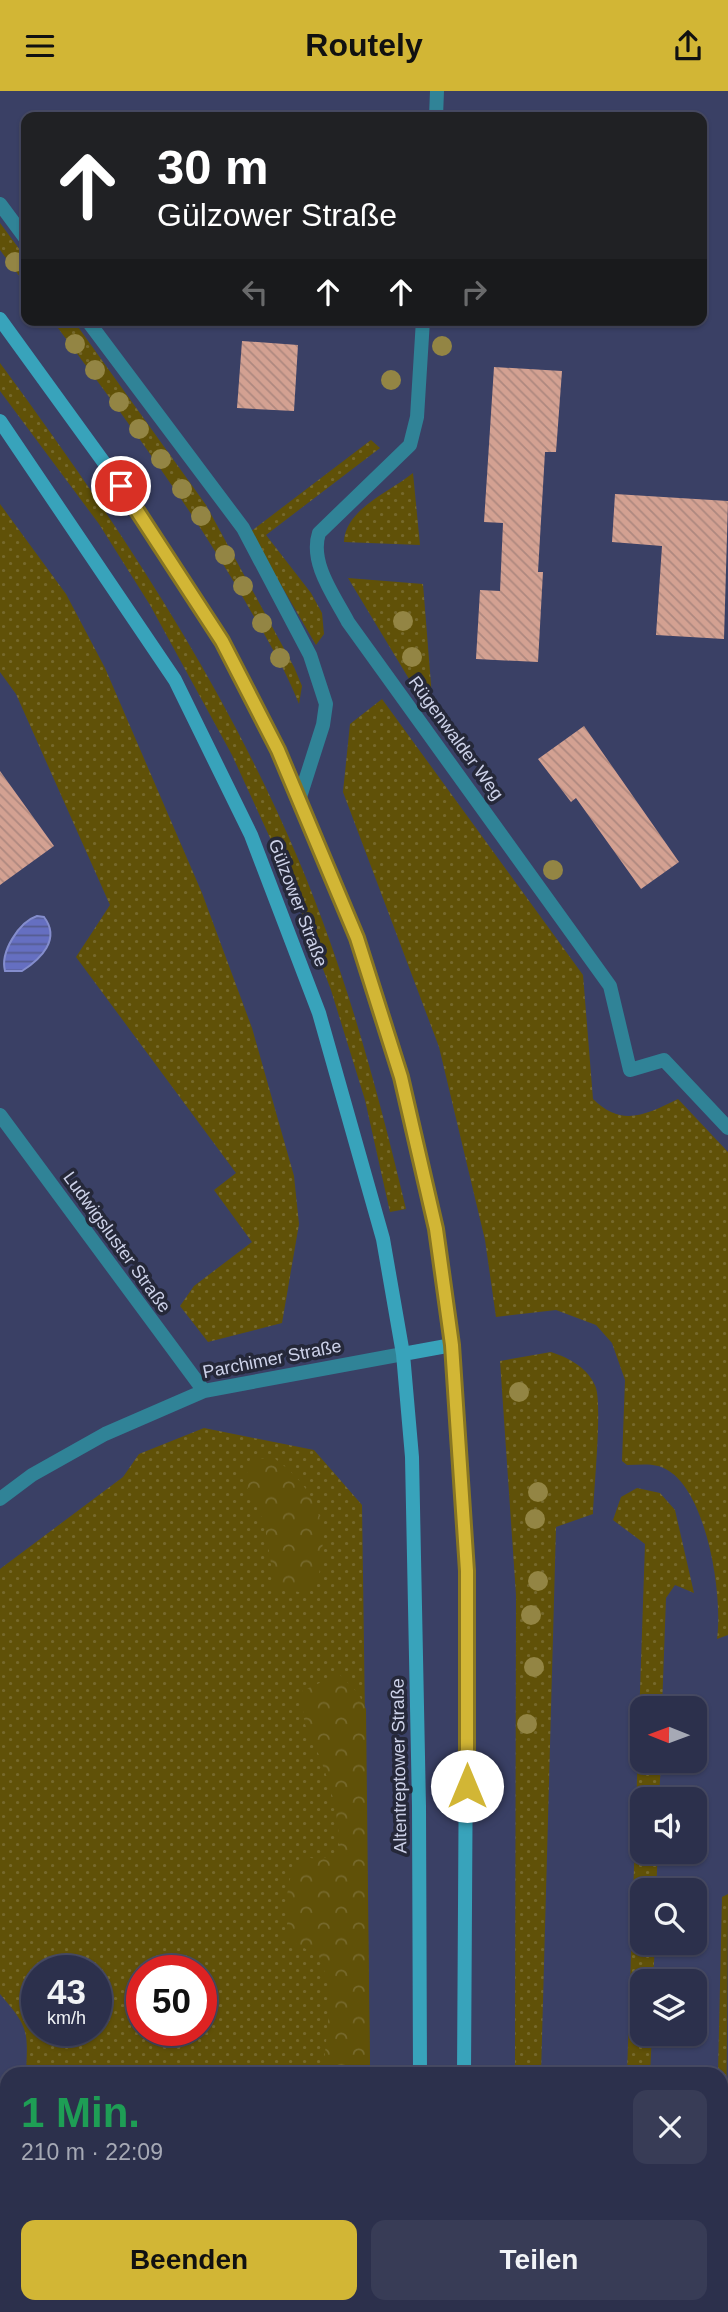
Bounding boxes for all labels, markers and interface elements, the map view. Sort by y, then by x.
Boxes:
icon: menu [21,27,59,65]
text: Routely [305,27,423,63]
icon: share [669,27,707,65]
icon: ahead [42,140,133,231]
text: 30 m [157,140,269,194]
text: Gülzower Straße [157,197,397,233]
icon: left [236,273,274,311]
icon: ahead [309,273,347,311]
icon: ahead [382,273,420,311]
icon: right [455,273,493,311]
pin [91,456,151,516]
icon: arrive [102,467,140,505]
street label: Rügenwalder Weg [404,672,508,804]
street label: Gülzower Straße [264,836,332,970]
street label: Ludwigsluster Straße [59,1168,175,1316]
street label: Parchimer Straße [201,1336,343,1382]
street label: Altentreptower Straße [387,1678,411,1854]
north arrow [630,1696,707,1773]
map controls [630,1696,707,2046]
position arrow [430,1749,504,1823]
button: sound [630,1787,707,1864]
button: search [630,1878,707,1955]
speed limit sign: 50 [126,1955,217,2046]
button: layers [630,1969,707,2046]
text: 43 [47,1972,86,2011]
text: km/h [47,2008,86,2028]
text: 1 Min. [21,2089,140,2136]
button: close [633,2090,707,2164]
text: 210 m · 22:09 [21,2139,163,2165]
button: Beenden [21,2220,357,2300]
button: Teilen [371,2220,707,2300]

